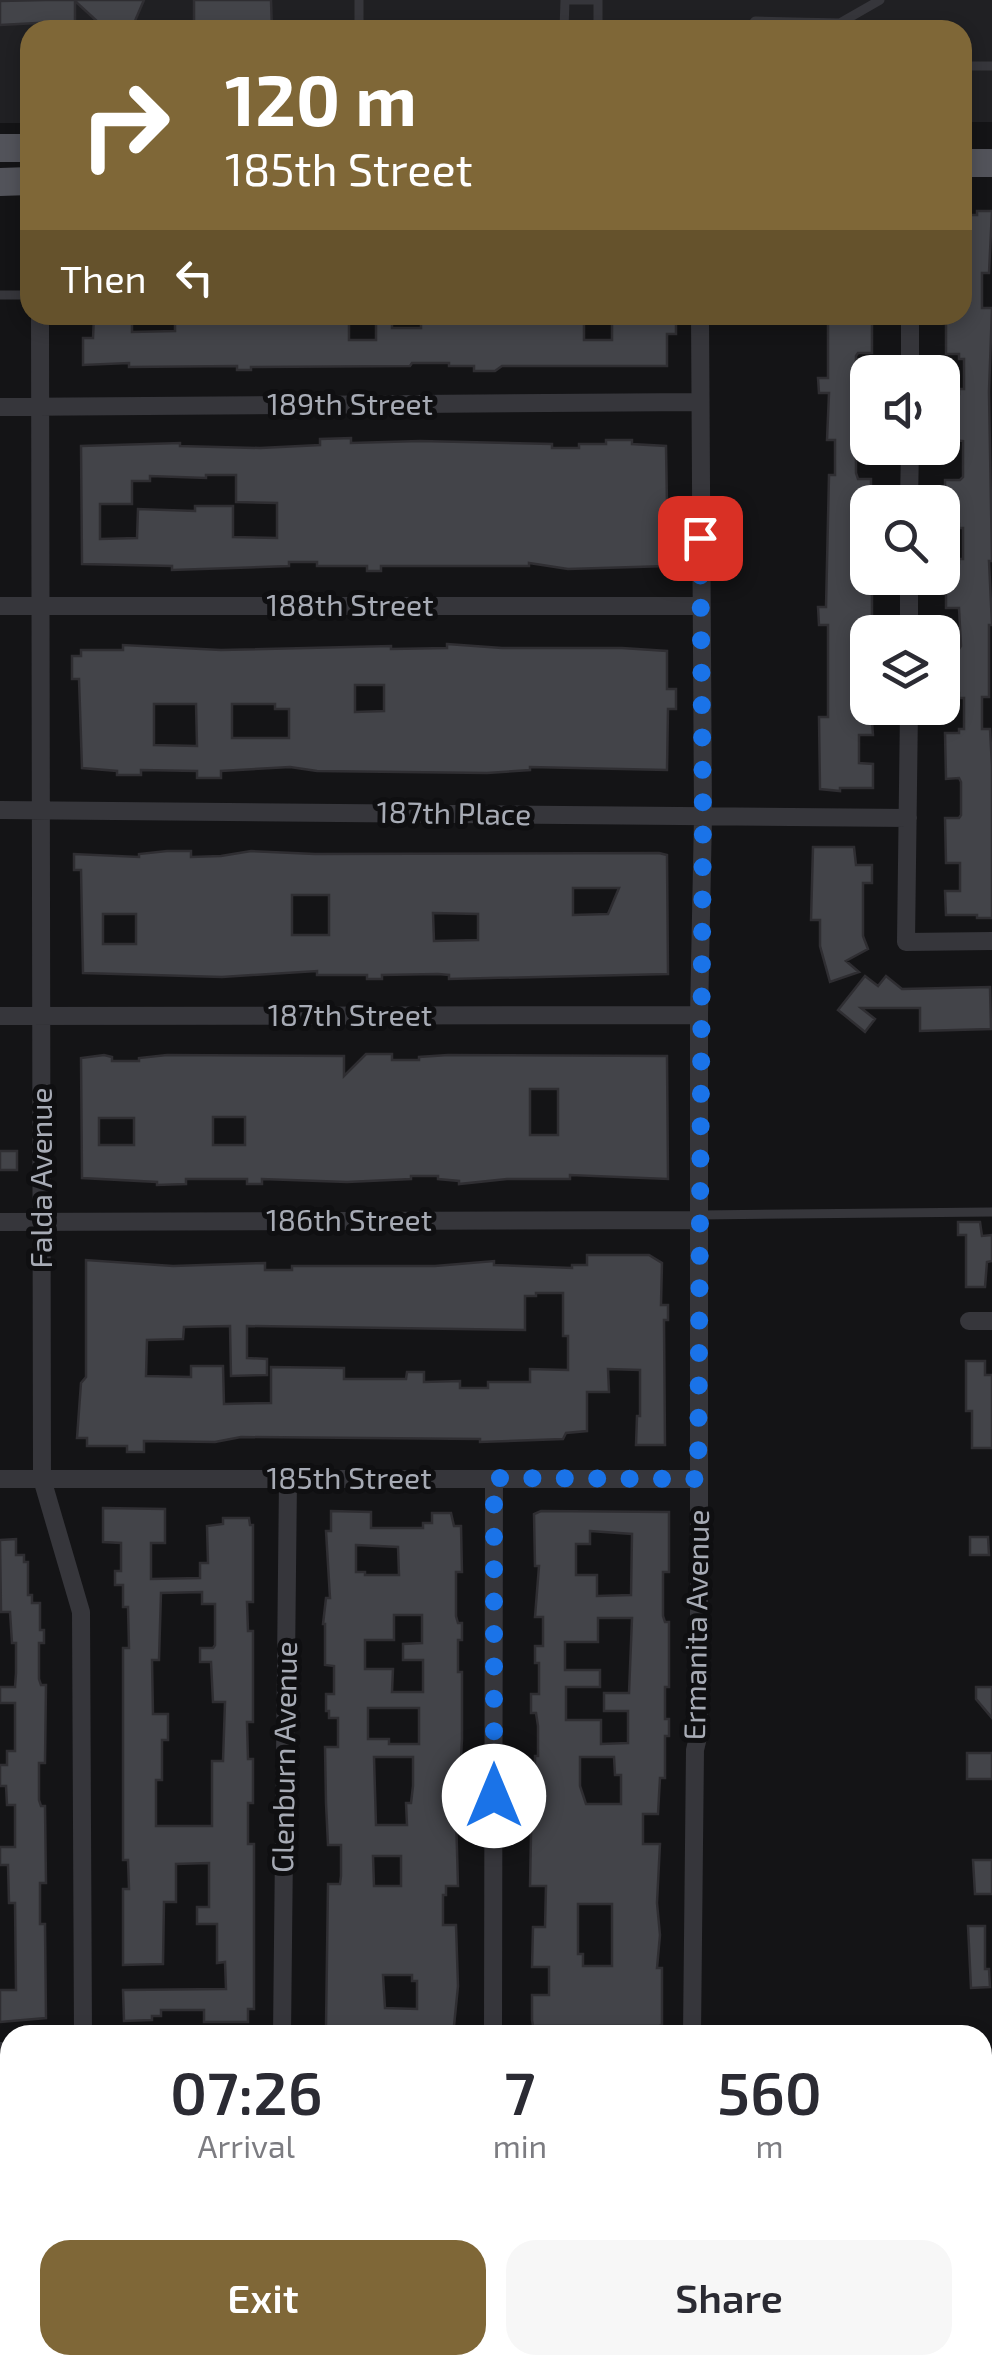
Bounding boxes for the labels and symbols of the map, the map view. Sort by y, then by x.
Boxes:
street label: 189th Street [267,385,433,421]
pin [658,496,743,581]
street label: 188th Street [266,586,434,622]
street label: 187th Place [376,793,532,831]
street label: 187th Street [268,996,432,1032]
street label: Falda Avenue [22,1087,58,1269]
street label: 186th Street [266,1201,432,1237]
street label: 185th Street [266,1459,432,1495]
street label: Ermanita Avenue [675,1509,715,1741]
street label: Glenburn Avenue [263,1641,303,1873]
position arrow [442,1744,546,1848]

